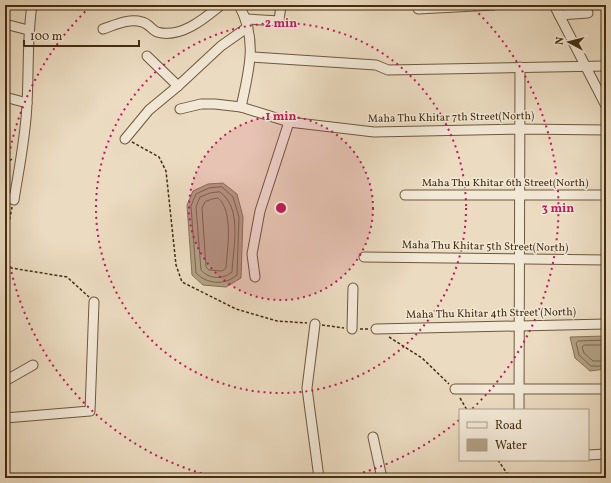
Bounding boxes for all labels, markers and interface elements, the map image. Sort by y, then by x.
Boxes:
text: 2 min [265,16,297,32]
scale bar [24,22,139,48]
north arrow [549,22,589,62]
text: 100 m [30,29,63,45]
text: N [553,36,568,46]
text: 1 min [266,109,297,125]
street label: Maha Thu Khitar 7th Street(North) [368,109,534,127]
street label: Maha Thu Khitar 6th Street(North) [422,176,588,191]
centre of rings [274,201,288,215]
text: 3 min [542,201,574,217]
street label: Maha Thu Khitar 5th Street(North) [402,238,568,256]
street label: Maha Thu Khitar 4th Street (North) [406,305,576,323]
legend [459,409,589,461]
text: Road [495,418,522,434]
text: Water [495,438,527,454]

